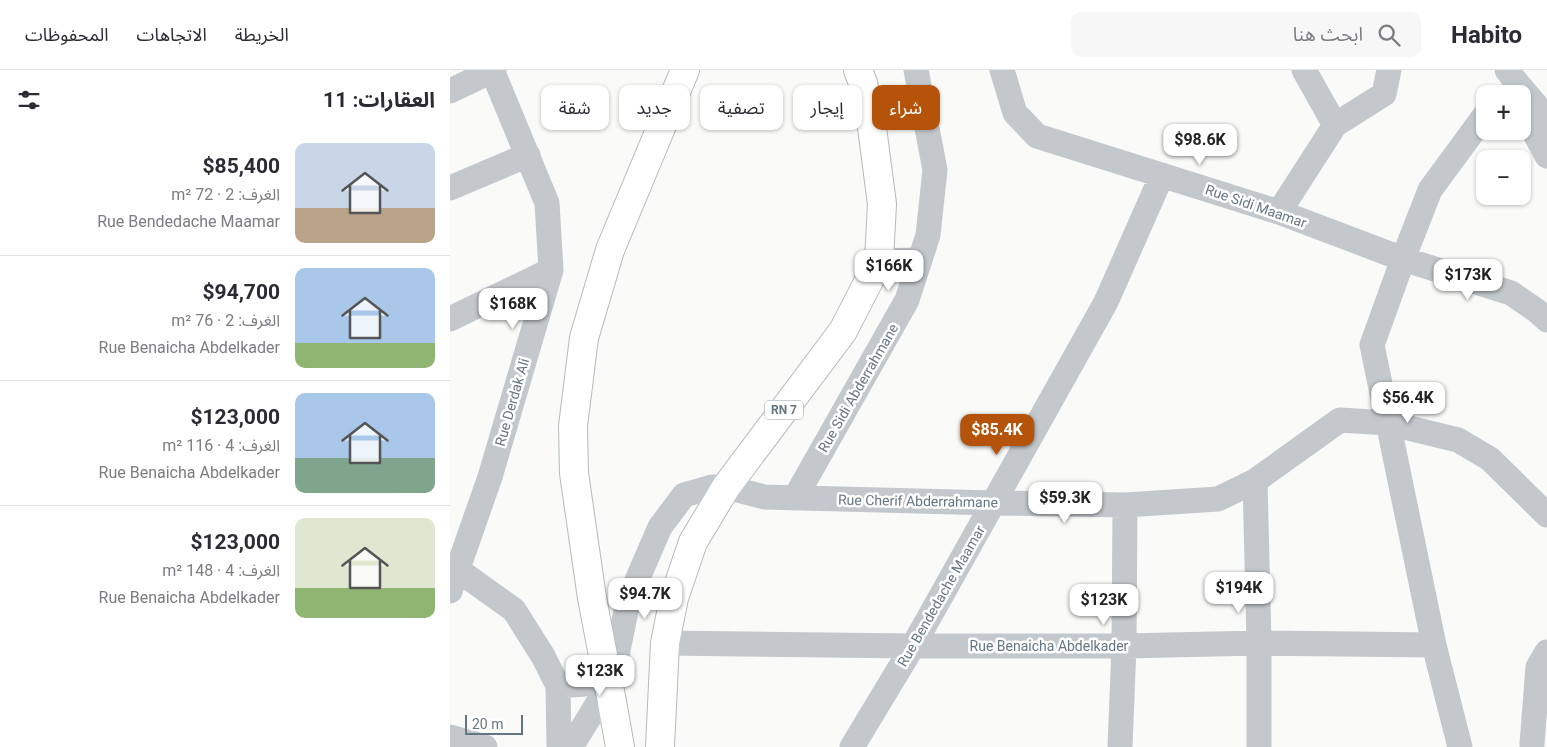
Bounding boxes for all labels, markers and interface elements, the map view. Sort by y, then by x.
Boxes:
search box [1071,12,1421,57]
icon: search [1375,21,1403,49]
text: Habito [1451,21,1522,49]
text: ابحث هنا [1293,23,1363,46]
text: المحفوظات [25,24,109,45]
text: الاتجاهات [137,24,207,45]
text: الخريطة [235,24,289,45]
chip: شقة [541,85,609,130]
chip: جديد [619,85,690,130]
chip: تصفية [700,85,783,130]
chip: إيجار [793,85,862,130]
chip: شراء [872,85,940,130]
map controls [1476,85,1531,205]
button: + [1476,85,1531,140]
icon: filters [15,86,43,114]
text: العقارات: 11 [323,88,435,112]
pin: $98.6K [1159,124,1241,166]
text: $98.6K [1174,130,1226,149]
button: − [1476,150,1531,205]
text: $85,400 [203,154,280,178]
icon: home [335,163,395,223]
street label: Rue Sidi Maamar [1203,181,1309,231]
text: الغرف: 2 · 72 m² [171,185,280,204]
text: Rue Bendedache Maamar [97,212,280,231]
pin: $166K [854,250,924,292]
text: $166K [866,256,912,275]
pin: $173K [1433,258,1503,301]
text: $173K [1445,265,1491,284]
text: $94,700 [203,280,280,304]
icon: home [335,288,395,348]
pin: $168K [478,288,548,330]
text: $168K [490,294,536,313]
text: الغرف: 2 · 76 m² [171,311,280,330]
street label: Rue Sidi Abderrahmane [815,321,901,455]
text: Rue Benaicha Abdelkader [99,338,280,357]
street label: Rue Derdak Ali [492,356,532,448]
pin: $56.4K [1367,382,1449,424]
text: $56.4K [1382,388,1434,407]
road number: RN 7 [765,400,803,420]
text: $123,000 [190,405,280,429]
icon: home [335,413,395,473]
pin: $85.4K [956,414,1038,456]
text: $85.4K [971,420,1023,439]
text: الغرف: 4 · 116 m² [162,436,280,455]
text: Rue Benaicha Abdelkader [99,463,280,482]
pin: $59.3K [1024,482,1106,524]
text: $59.3K [1039,488,1091,507]
street label: Rue Cherif Abderrahmane [838,492,998,510]
street label: Rue Bendedache Maamar [894,523,988,669]
text: $123,000 [190,530,280,554]
icon: home [335,538,395,598]
text: الغرف: 4 · 148 m² [162,561,280,580]
pin: $194K [1204,572,1274,614]
pin: $94.7K [604,578,686,620]
text: $194K [1216,578,1262,597]
text: $94.7K [619,584,671,603]
pin: $123K [1069,584,1139,626]
text: Rue Benaicha Abdelkader [99,588,280,607]
text: $123K [1081,590,1127,609]
street label: Rue Benaicha Abdelkader [970,638,1129,654]
pin: $123K [565,654,635,697]
text: $123K [577,661,623,680]
scale bar [465,712,522,735]
text: 20 m [472,716,504,732]

